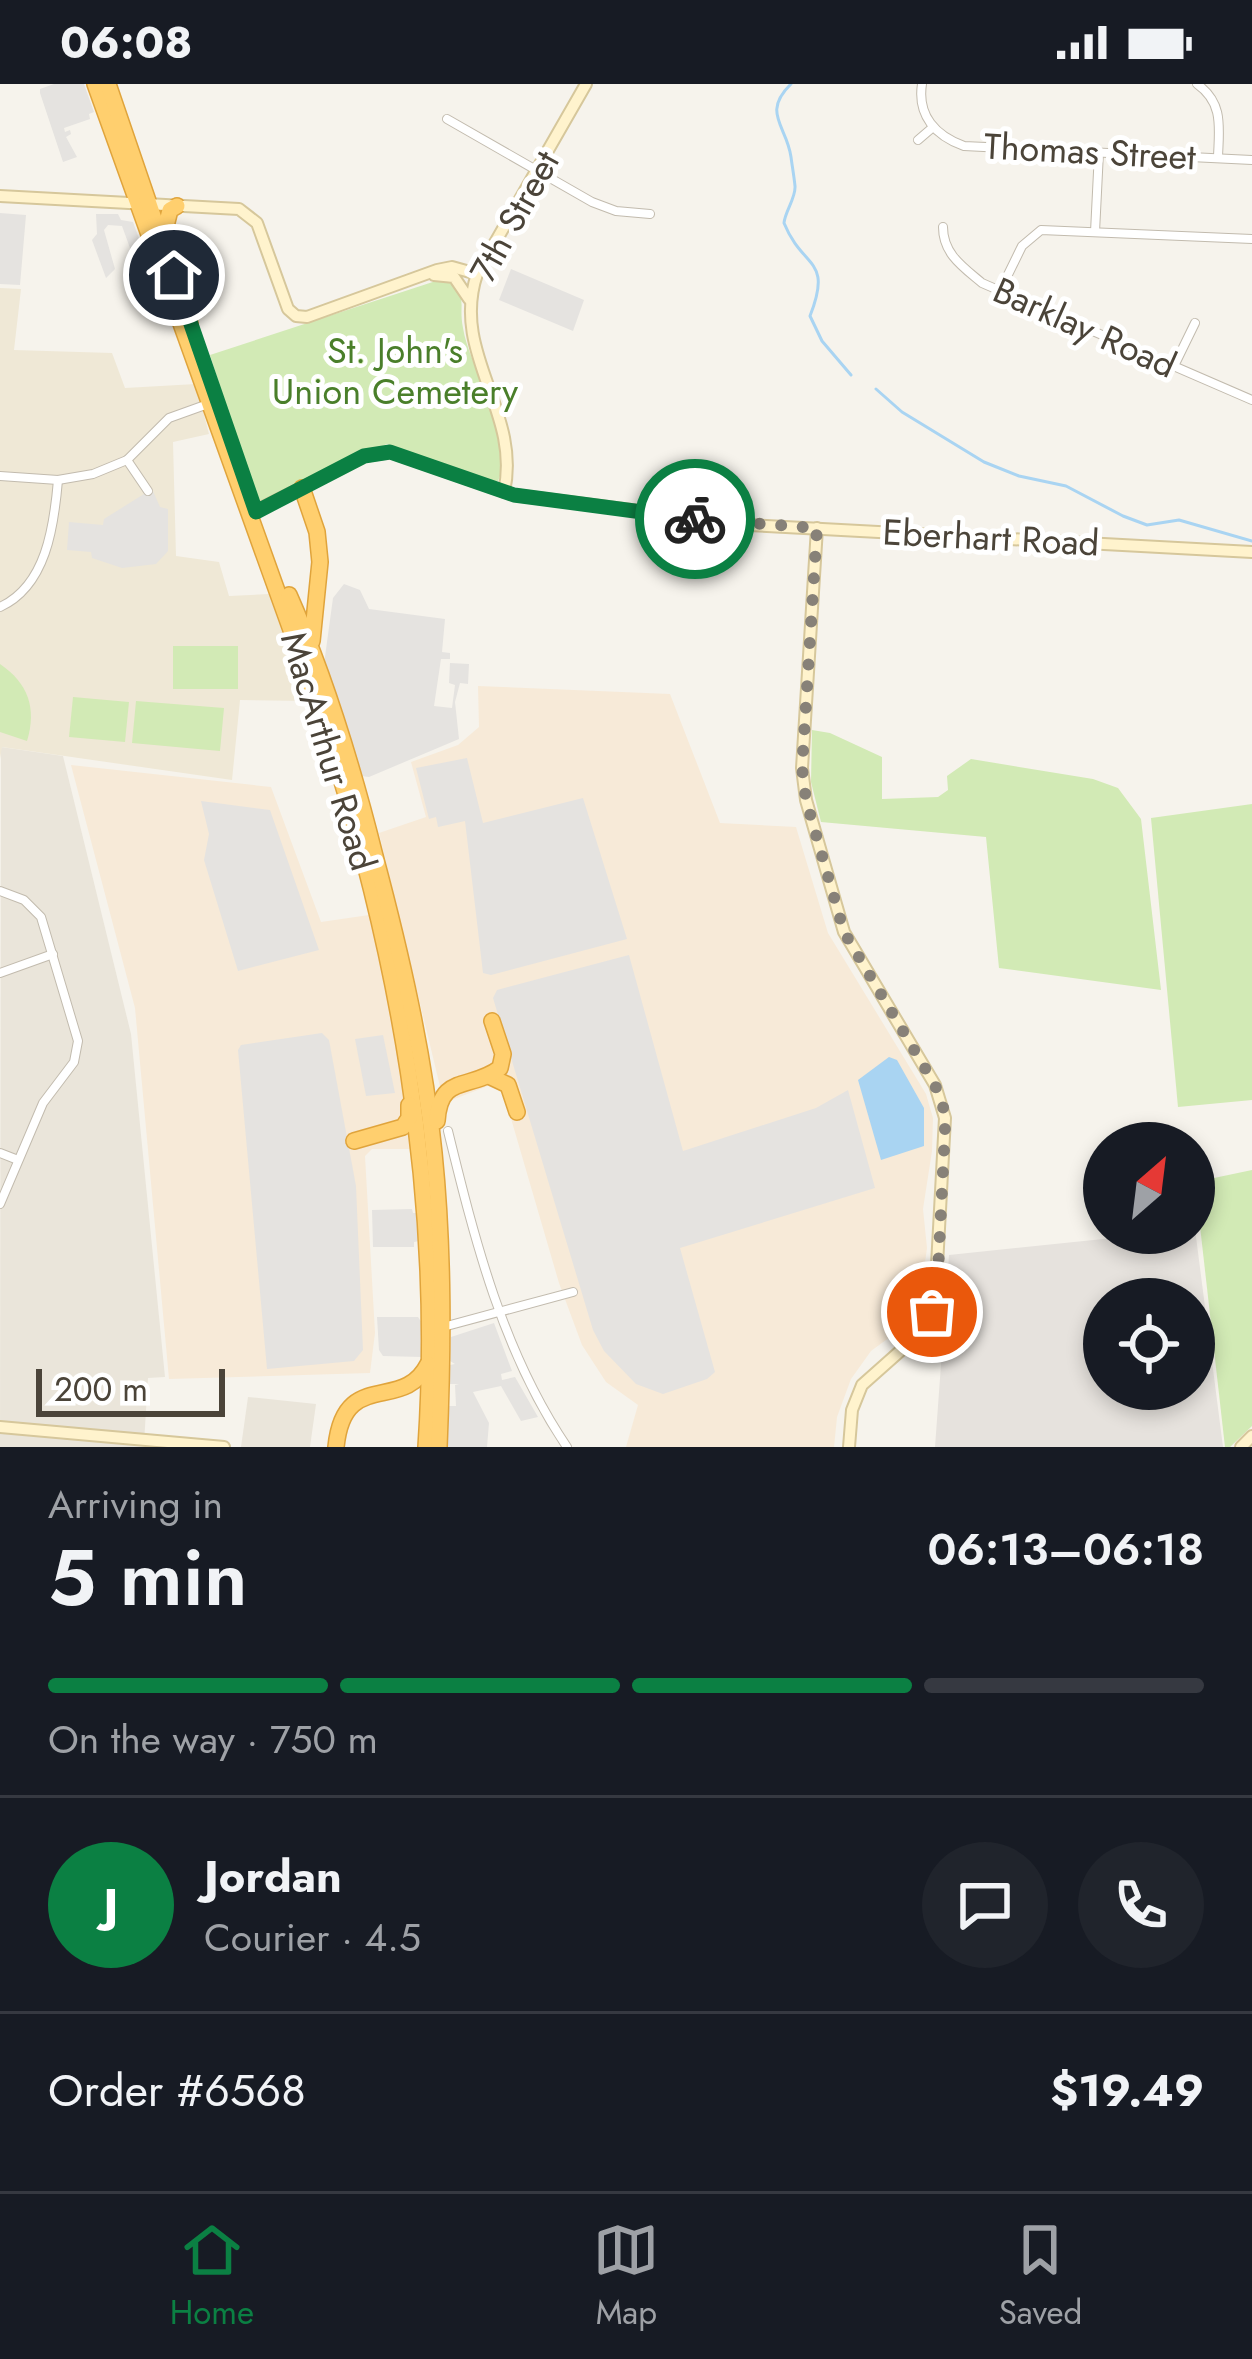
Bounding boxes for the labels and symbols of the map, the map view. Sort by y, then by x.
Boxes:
street label: Thomas Street [983,119,1198,183]
street label: 7th Street [457,140,572,291]
pin [123,224,225,326]
street label: Barklay Road [985,264,1185,390]
park label: St. John's Union Cemetery [272,324,518,417]
courier [635,459,755,579]
street label: Eberhart Road [881,505,1101,569]
street label: MacArthur Road [268,625,390,877]
north arrow [1083,1122,1215,1254]
pin [881,1261,983,1363]
scale bar [36,1363,225,1416]

